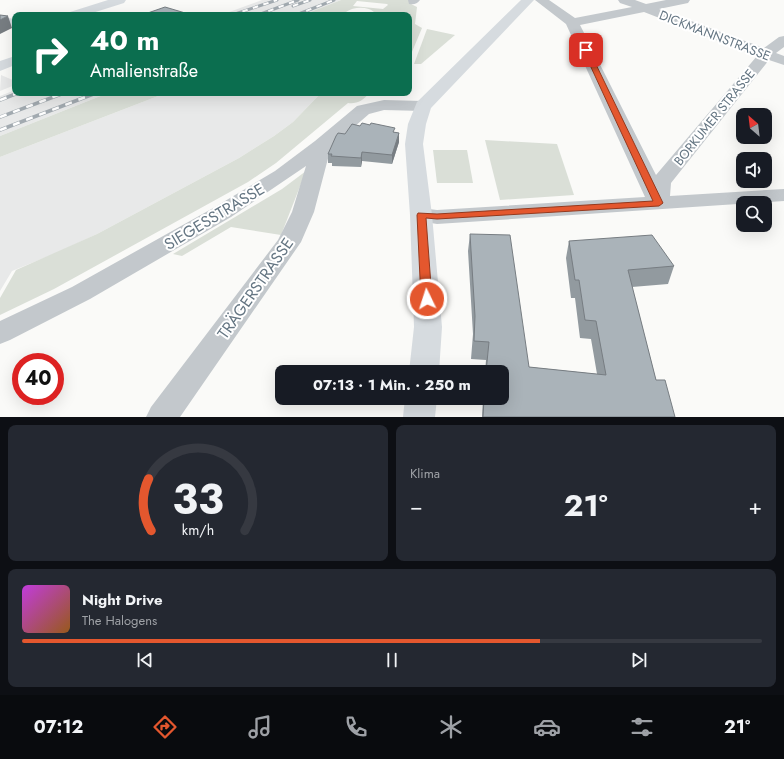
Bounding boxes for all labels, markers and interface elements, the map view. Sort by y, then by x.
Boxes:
street label: DICKMANNSTRASSE [656,5,773,65]
text: 40 m [90,20,159,61]
icon: right [24,28,76,80]
pin [569,33,603,67]
icon: arrive [575,39,597,61]
text: Amalienstraße [90,58,198,84]
street label: BORKUMER STRASSE [669,65,759,170]
north arrow [736,108,772,144]
map controls [736,108,772,232]
button: sound [736,152,772,188]
street label: SIEGESSTRASSE [160,177,269,256]
button: search [736,196,772,232]
street label: TRÄGERSTRASSE [212,233,299,344]
position arrow [406,278,448,320]
speed limit sign: 40 [12,353,64,405]
text: 07:13 · 1 Min. · 250 m [313,374,471,396]
text: Klima [410,464,440,483]
text: 33 [172,469,224,530]
text: 21° [564,484,608,527]
text: − [410,490,423,522]
text: + [748,490,762,522]
text: km/h [182,520,214,540]
text: Night Drive [82,589,163,611]
text: The Halogens [82,611,157,630]
icon: previous [134,649,156,671]
icon: pause [381,649,403,671]
icon: next [628,649,650,671]
icon: directions [151,713,179,741]
icon: music [246,713,274,741]
icon: phone [342,713,370,741]
icon: climate [437,713,465,741]
icon: car [533,713,561,741]
icon: filters [628,713,656,741]
text: 07:12 [34,714,83,740]
text: 21° [724,714,750,740]

